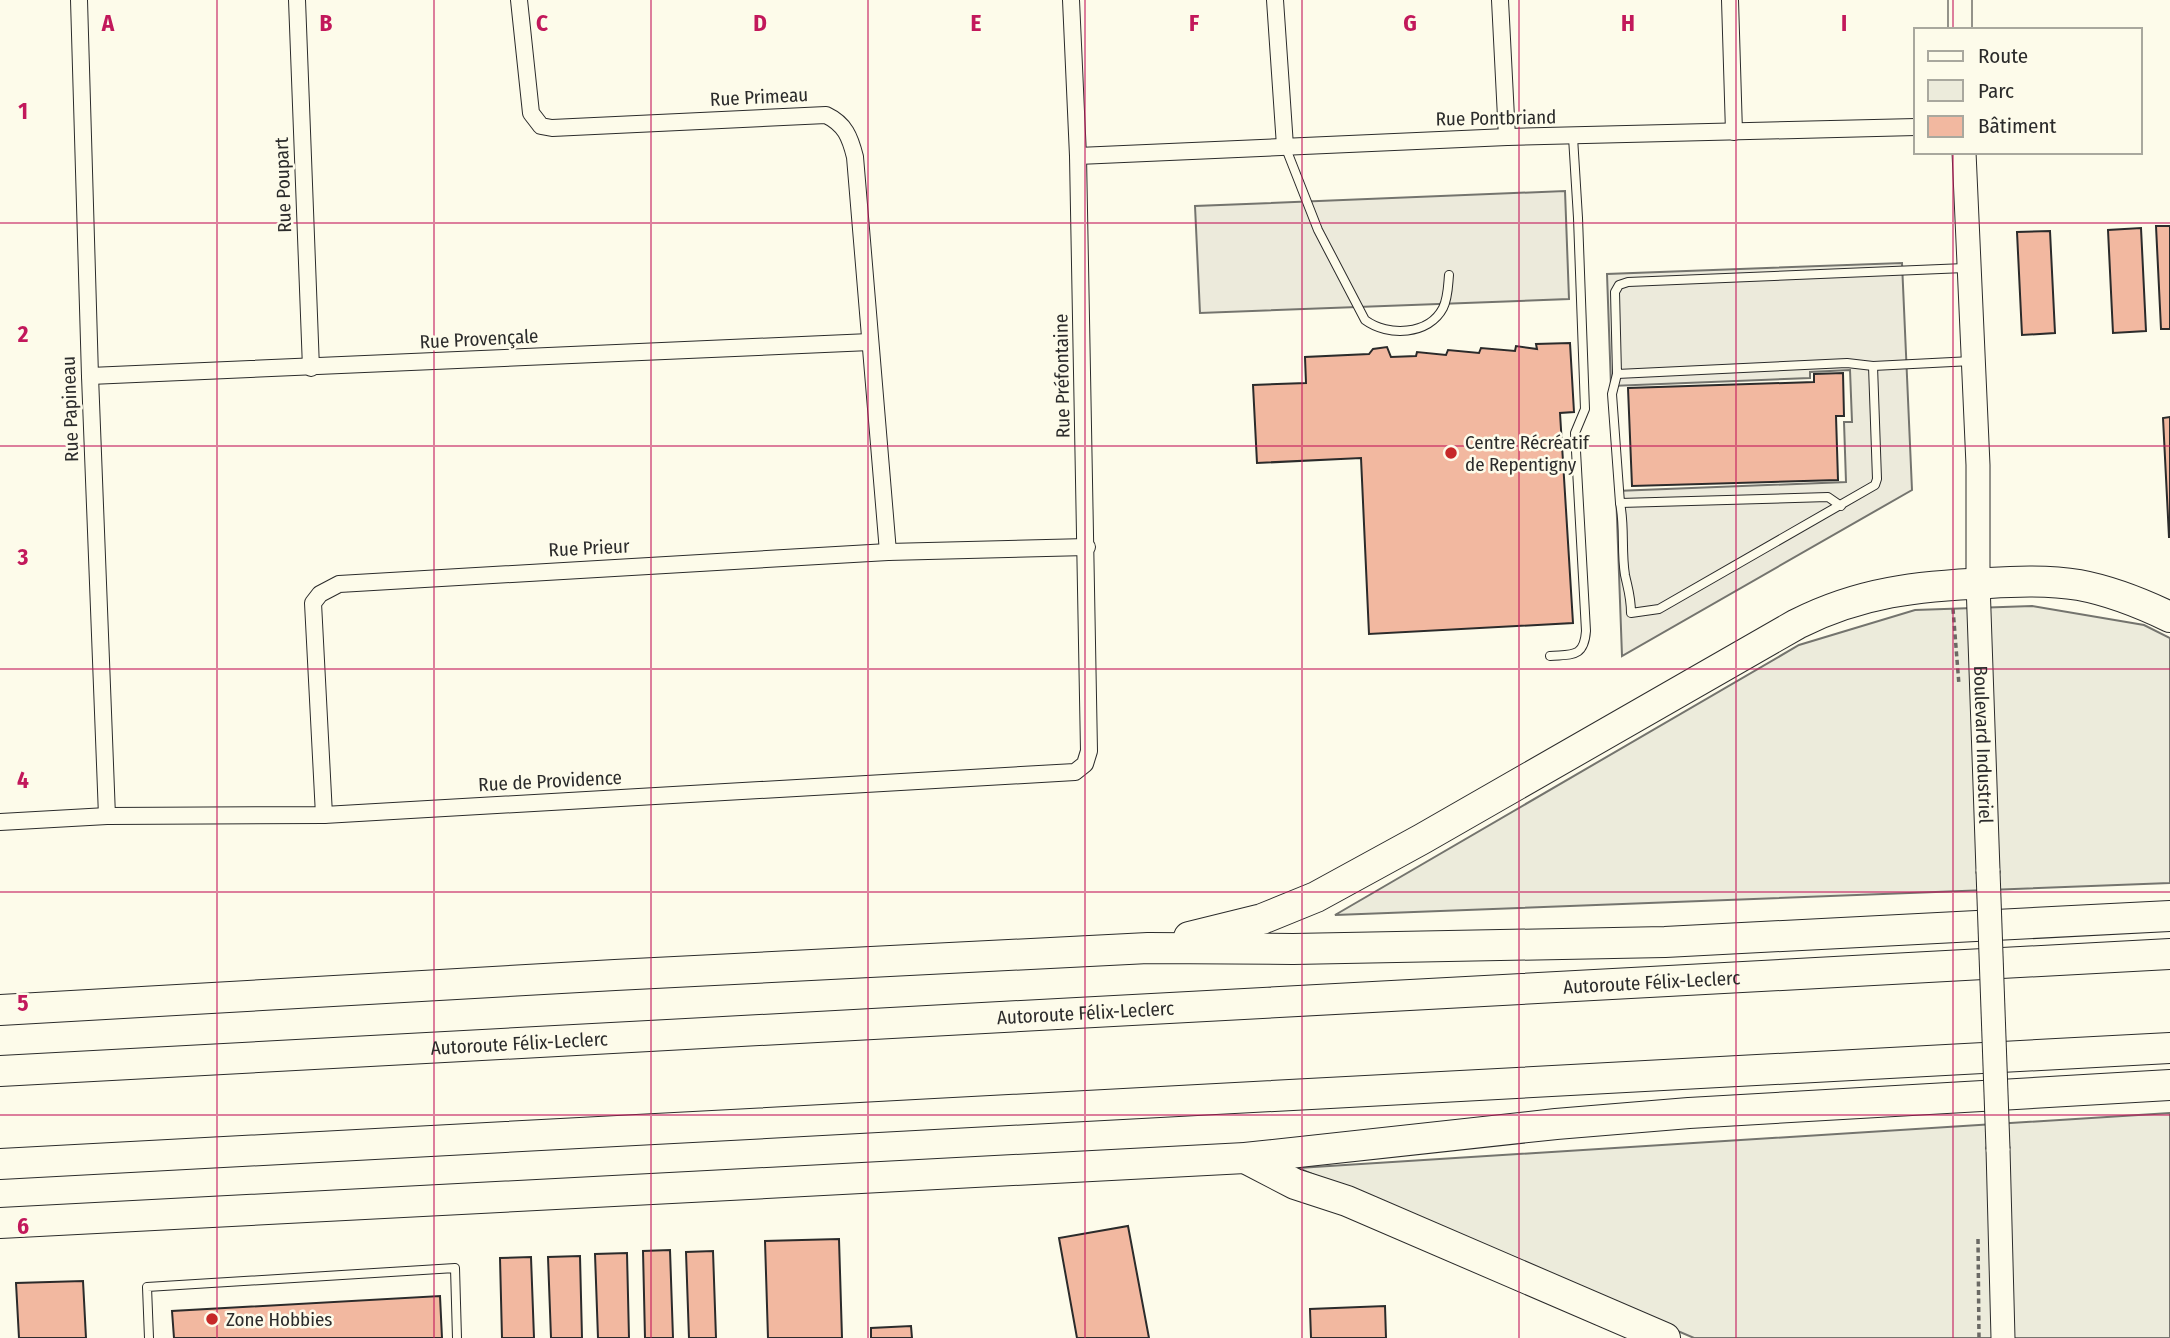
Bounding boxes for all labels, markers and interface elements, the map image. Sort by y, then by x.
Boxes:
text: A [101,9,115,37]
text: B [320,9,333,37]
text: C [536,9,548,37]
text: D [753,9,767,37]
text: E [971,9,982,37]
text: F [1189,9,1199,37]
text: G [1403,9,1417,37]
text: H [1621,9,1635,37]
text: I [1841,9,1847,37]
legend [1914,28,2142,154]
text: Route [1978,43,2028,69]
text: Parc [1978,78,2014,104]
street label: Rue Primeau [709,83,809,111]
text: 1 [18,97,28,125]
street label: Rue Pontbriand [1435,105,1557,131]
text: Bâtiment [1978,113,2057,139]
street label: Rue Poupart [270,136,296,233]
street label: Rue Préfontaine [1049,314,1075,438]
text: 2 [17,320,29,348]
street label: Rue Provençale [419,324,539,354]
street label: Rue Papineau [57,356,83,462]
place label: Centre Récréatif de Repentigny [1465,431,1590,476]
marker: Centre Récréatif de Repentigny [1443,445,1459,461]
street label: Rue Prieur [548,534,630,562]
text: 3 [17,543,29,571]
street label: Boulevard Industriel [1969,665,1998,824]
text: 4 [17,766,29,794]
street label: Rue de Providence [478,766,622,796]
street label: Autoroute Félix-Leclerc [1562,966,1741,998]
text: 5 [17,989,29,1017]
street label: Autoroute Félix-Leclerc [996,996,1175,1029]
street label: Autoroute Félix-Leclerc [430,1027,608,1059]
text: 6 [17,1212,29,1240]
place label: Zone Hobbies [226,1308,332,1331]
marker: Zone Hobbies [204,1311,220,1327]

